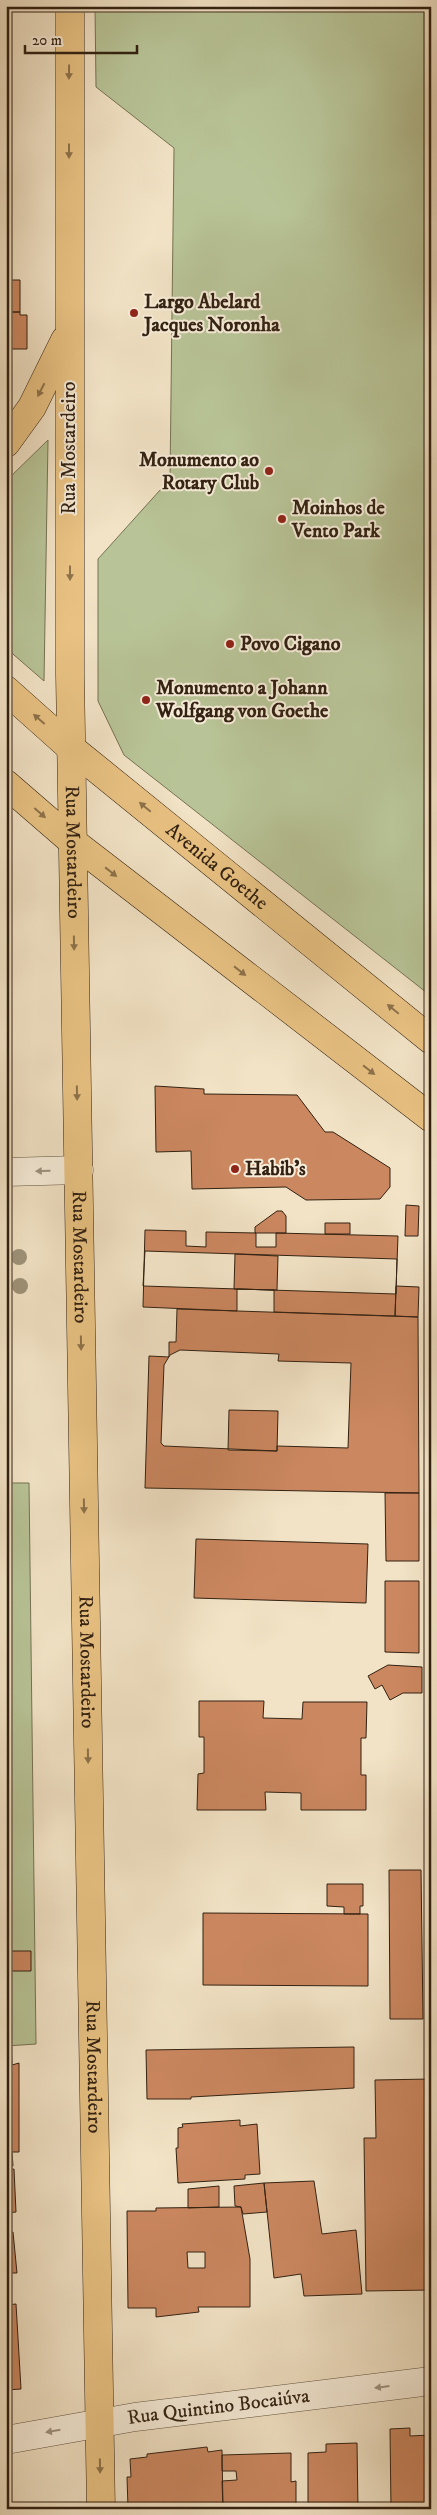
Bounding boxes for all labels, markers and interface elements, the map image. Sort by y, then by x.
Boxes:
scale bar [25,22,138,54]
text: 20 m [32,31,62,50]
one-way arrow [65,64,73,80]
one-way arrow [65,143,73,159]
place label: Largo Abelard Jacques Noronha [142,290,280,338]
marker: Largo Abelard Jacques Noronha [128,307,140,319]
street label: Rua Mostardeiro [57,382,82,515]
one-way arrow [37,383,45,397]
place label: Monumento ao Rotary Club [139,448,260,496]
marker: Monumento ao Rotary Club [263,465,275,477]
place label: Moinhos de Vento Park [291,496,385,544]
marker: Moinhos de Vento Park [276,513,288,525]
one-way arrow [66,565,74,581]
place label: Povo Cigano [240,632,341,657]
marker: Povo Cigano [224,638,236,650]
place label: Monumento a Johann Wolfgang von Goethe [155,676,329,724]
marker: Monumento a Johann Wolfgang von Goethe [140,694,152,706]
one-way arrow [33,713,45,725]
street label: Rua Mostardeiro [59,785,87,919]
one-way arrow [138,802,151,813]
one-way arrow [33,807,45,819]
street label: Avenida Goethe [161,817,273,915]
one-way arrow [105,866,118,877]
one-way arrow [71,935,79,951]
one-way arrow [233,965,246,976]
one-way arrow [387,1004,400,1015]
one-way arrow [362,1065,376,1075]
one-way arrow [73,1086,81,1102]
place label: Habib's [245,1157,306,1182]
marker: Habib's [229,1163,241,1175]
one-way arrow [34,1167,50,1175]
street label: Rua Mostardeiro [66,1190,93,1324]
one-way arrow [77,1336,85,1352]
one-way arrow [80,1498,88,1514]
street label: Rua Mostardeiro [73,1595,100,1729]
one-way arrow [84,1748,92,1764]
street label: Rua Mostardeiro [80,2000,107,2134]
street label: Rua Quintino Bocaiúva [125,2383,311,2431]
one-way arrow [374,2383,390,2391]
one-way arrow [44,2428,60,2436]
one-way arrow [96,2458,104,2474]

